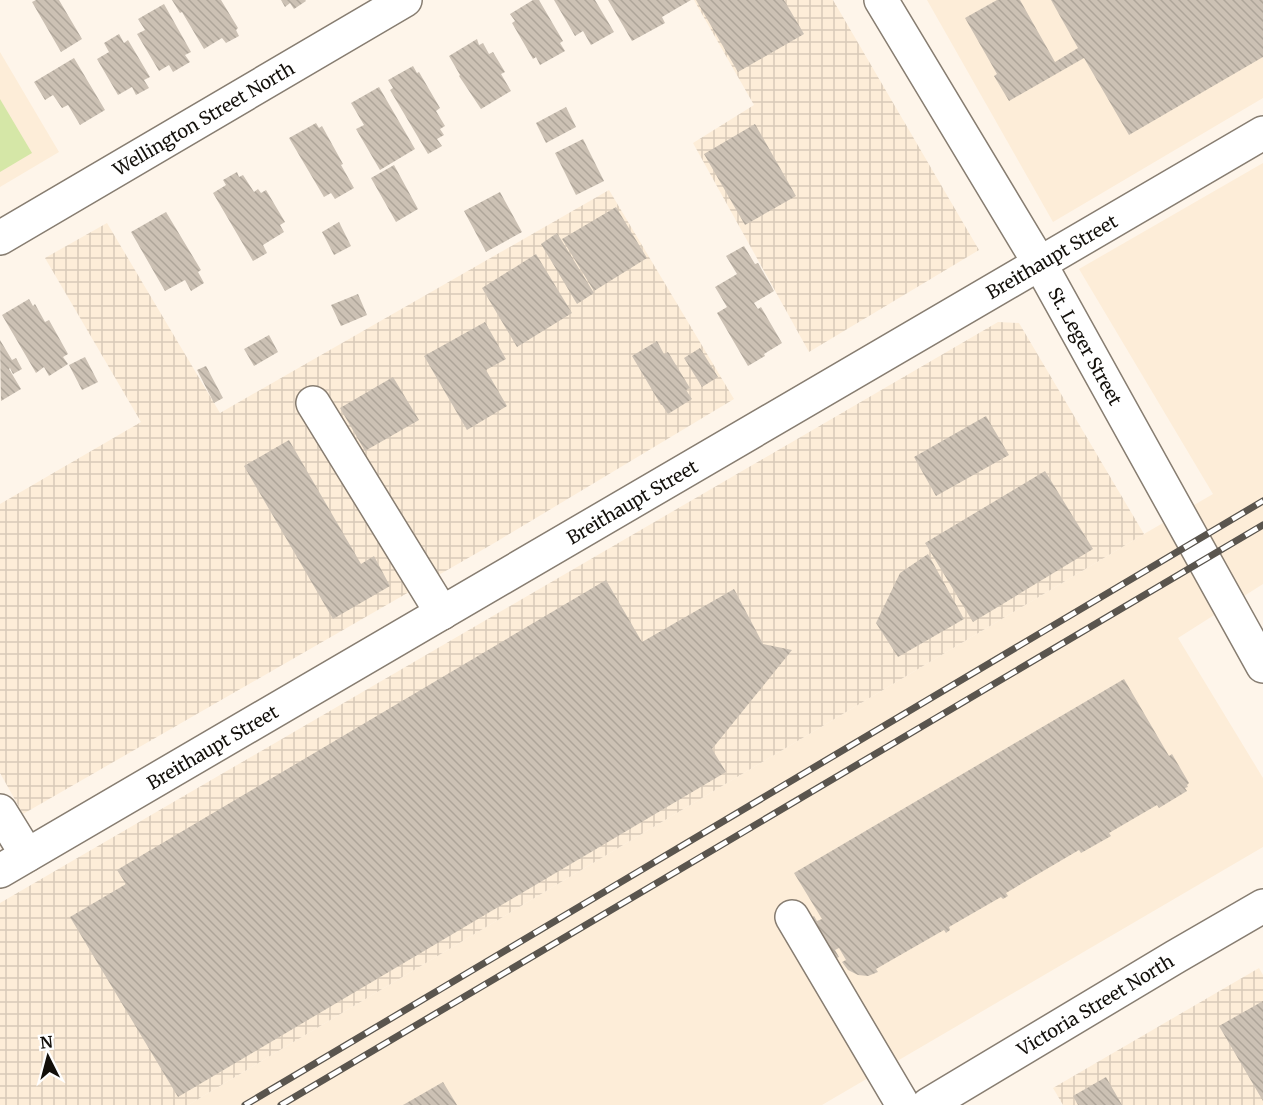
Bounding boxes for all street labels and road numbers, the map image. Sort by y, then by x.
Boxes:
street label: Wellington Street North [108,56,298,181]
street label: Breithaupt Street [982,209,1121,304]
street label: St. Leger Street [1044,283,1127,409]
street label: Breithaupt Street [562,454,702,549]
street label: Breithaupt Street [143,700,282,794]
street label: Victoria Street North [1012,949,1178,1061]

